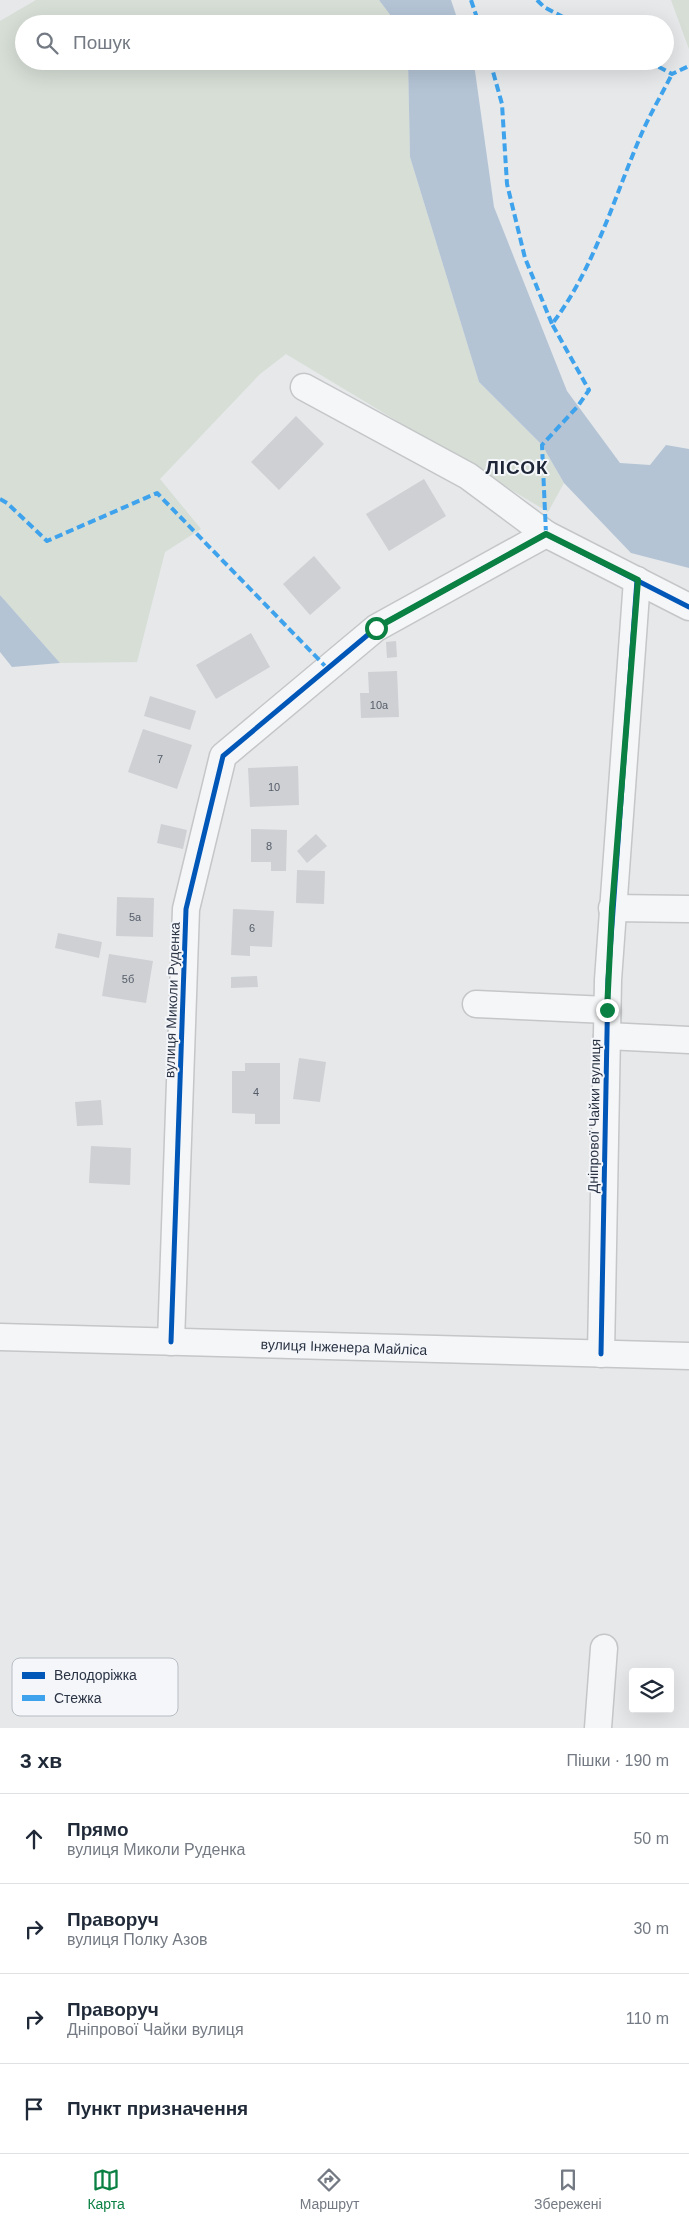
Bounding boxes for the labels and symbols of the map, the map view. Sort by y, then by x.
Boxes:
district label: ЛІСОК [485,457,549,478]
route start [365,617,388,640]
house number: 10а [370,699,389,711]
house number: 7 [157,753,163,765]
house number: 10 [268,781,280,793]
house number: 8 [266,840,272,852]
house number: 5а [129,911,142,923]
street label: вулиця Миколи Руденка [161,921,183,1078]
house number: 6 [249,922,255,934]
house number: 5б [122,973,134,985]
route end [596,999,619,1022]
street label: Дніпрової Чайки вулиця [585,1039,603,1193]
house number: 4 [253,1086,259,1098]
street label: вулиця Інженера Майліса [260,1336,428,1358]
legend [12,1658,178,1716]
text: Велодоріжка [54,1667,137,1683]
text: Стежка [54,1690,102,1706]

